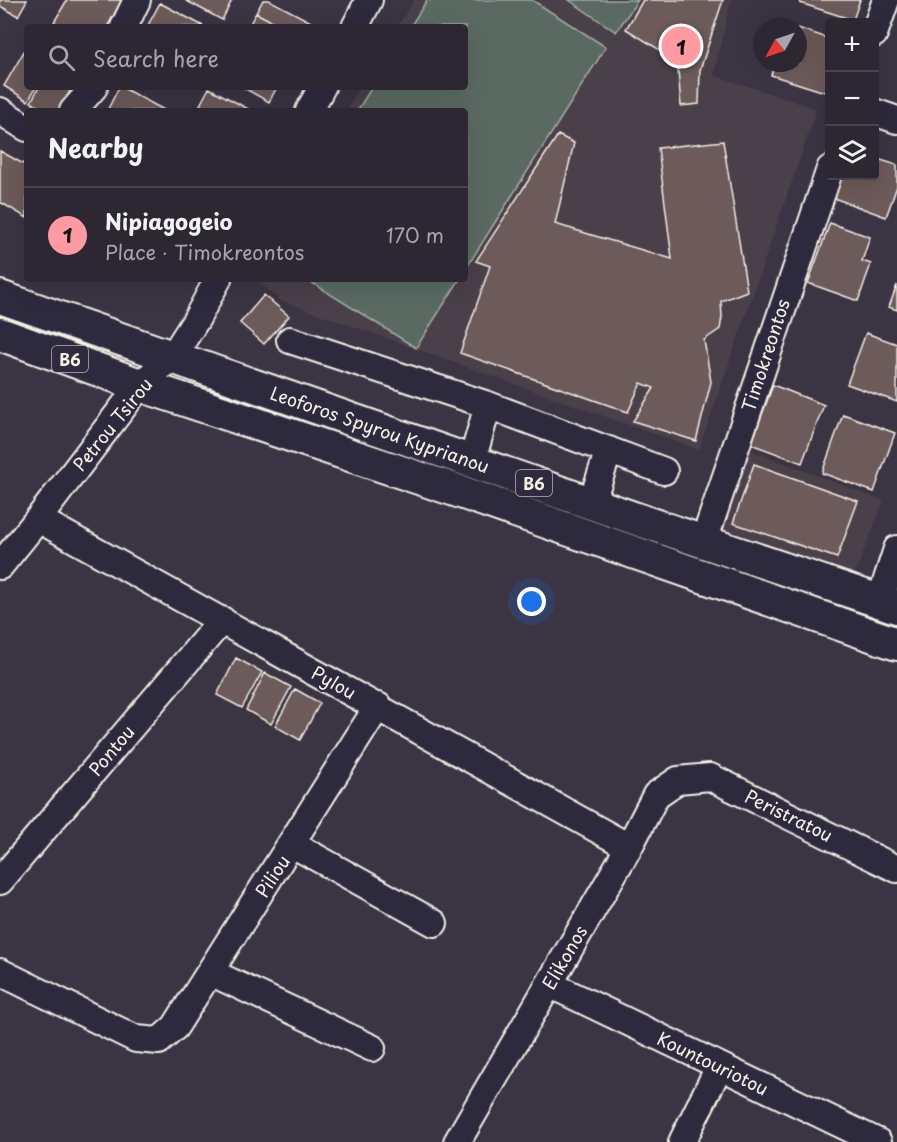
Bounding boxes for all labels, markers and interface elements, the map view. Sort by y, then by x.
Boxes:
north arrow [753,18,807,72]
map controls [825,18,879,180]
button: + [825,18,879,72]
search box [24,24,468,90]
pin: 1 [662,24,700,68]
icon: search [45,41,78,74]
text: Search here [93,41,219,74]
button: − [825,72,879,126]
button: layers [825,126,879,180]
text: Nearby [48,128,143,167]
text: Nipiagogeio [105,204,232,237]
text: 1 [63,220,72,250]
text: 170 m [386,220,444,250]
text: Place · Timokreontos [105,237,304,267]
street label: Timokreontos [734,295,796,415]
road number: B6 [52,346,88,372]
street label: Petrou Tsirou [66,371,158,477]
street label: Leoforos Spyrou Kyprianou [267,379,493,479]
road number: B6 [516,470,552,496]
your location [517,587,546,616]
street label: Pylou [307,659,361,705]
street label: Pontou [82,719,140,781]
street label: Peristratou [741,782,837,848]
street label: Piliou [248,849,296,903]
street label: Elikonos [535,920,593,994]
street label: Kountouriotou [653,1024,773,1102]

